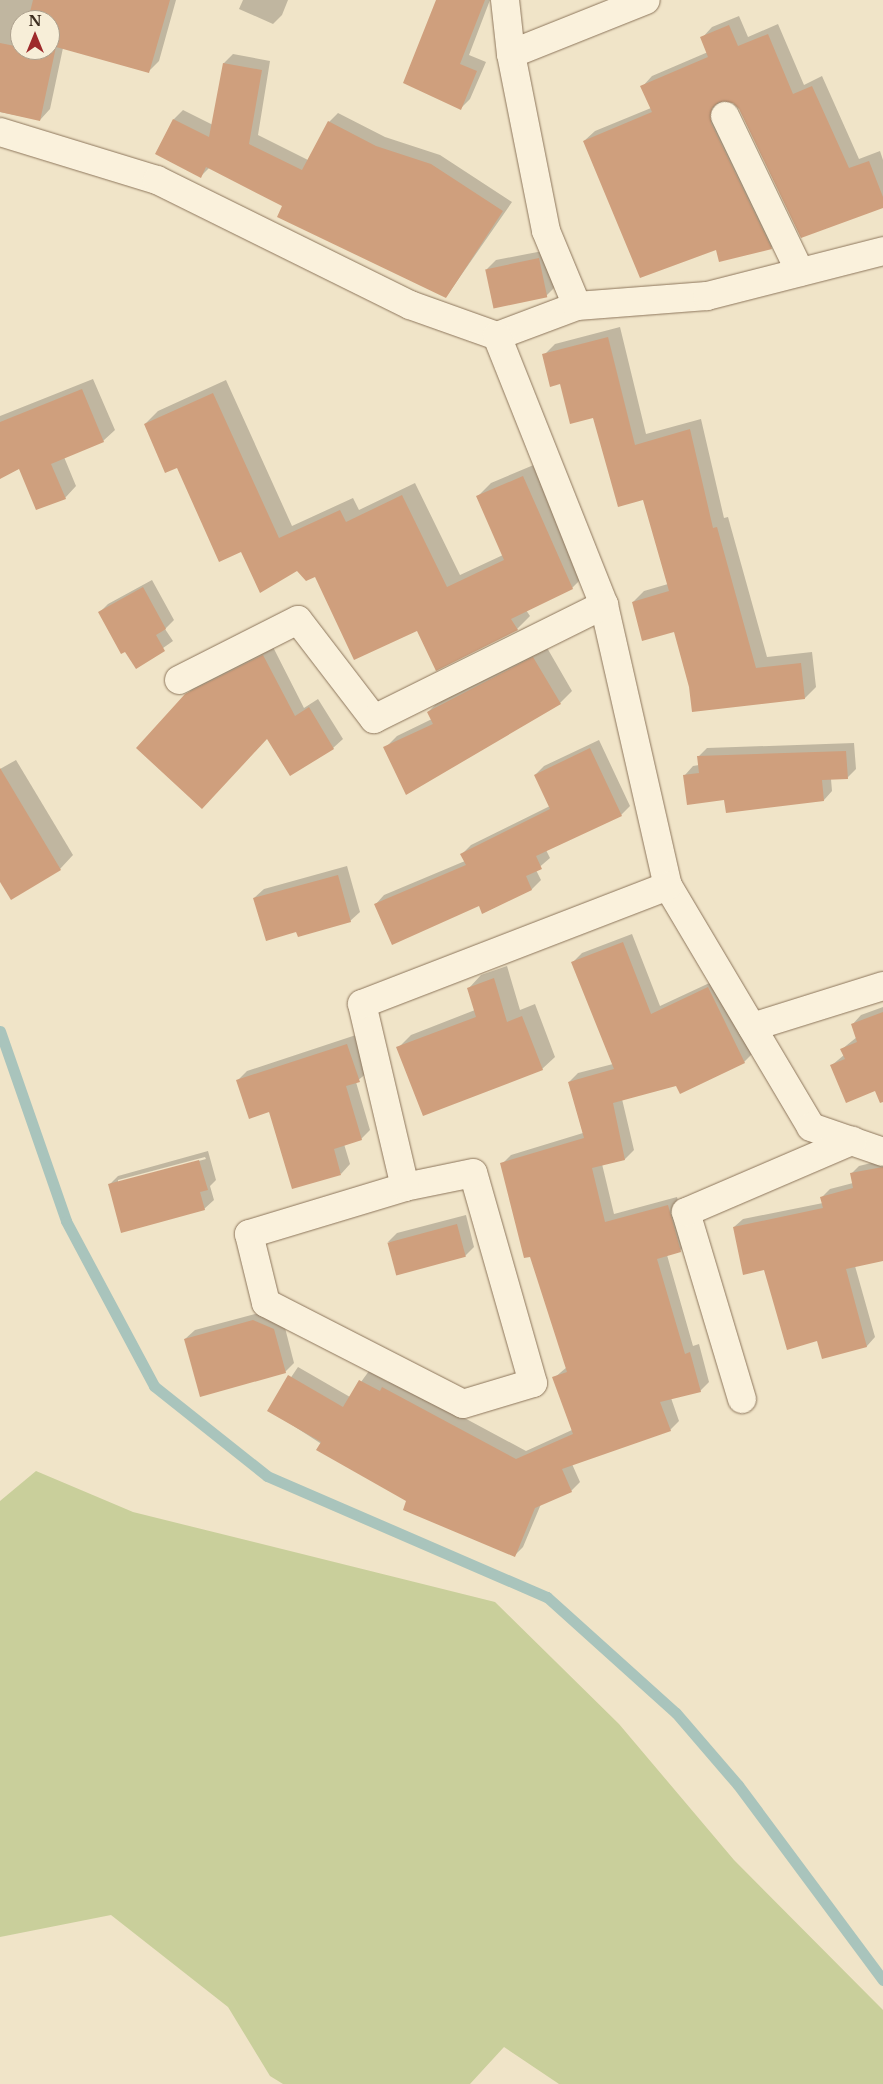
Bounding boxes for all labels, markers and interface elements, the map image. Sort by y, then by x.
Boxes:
north arrow [10,10,60,60]
text: N [28,12,42,30]

